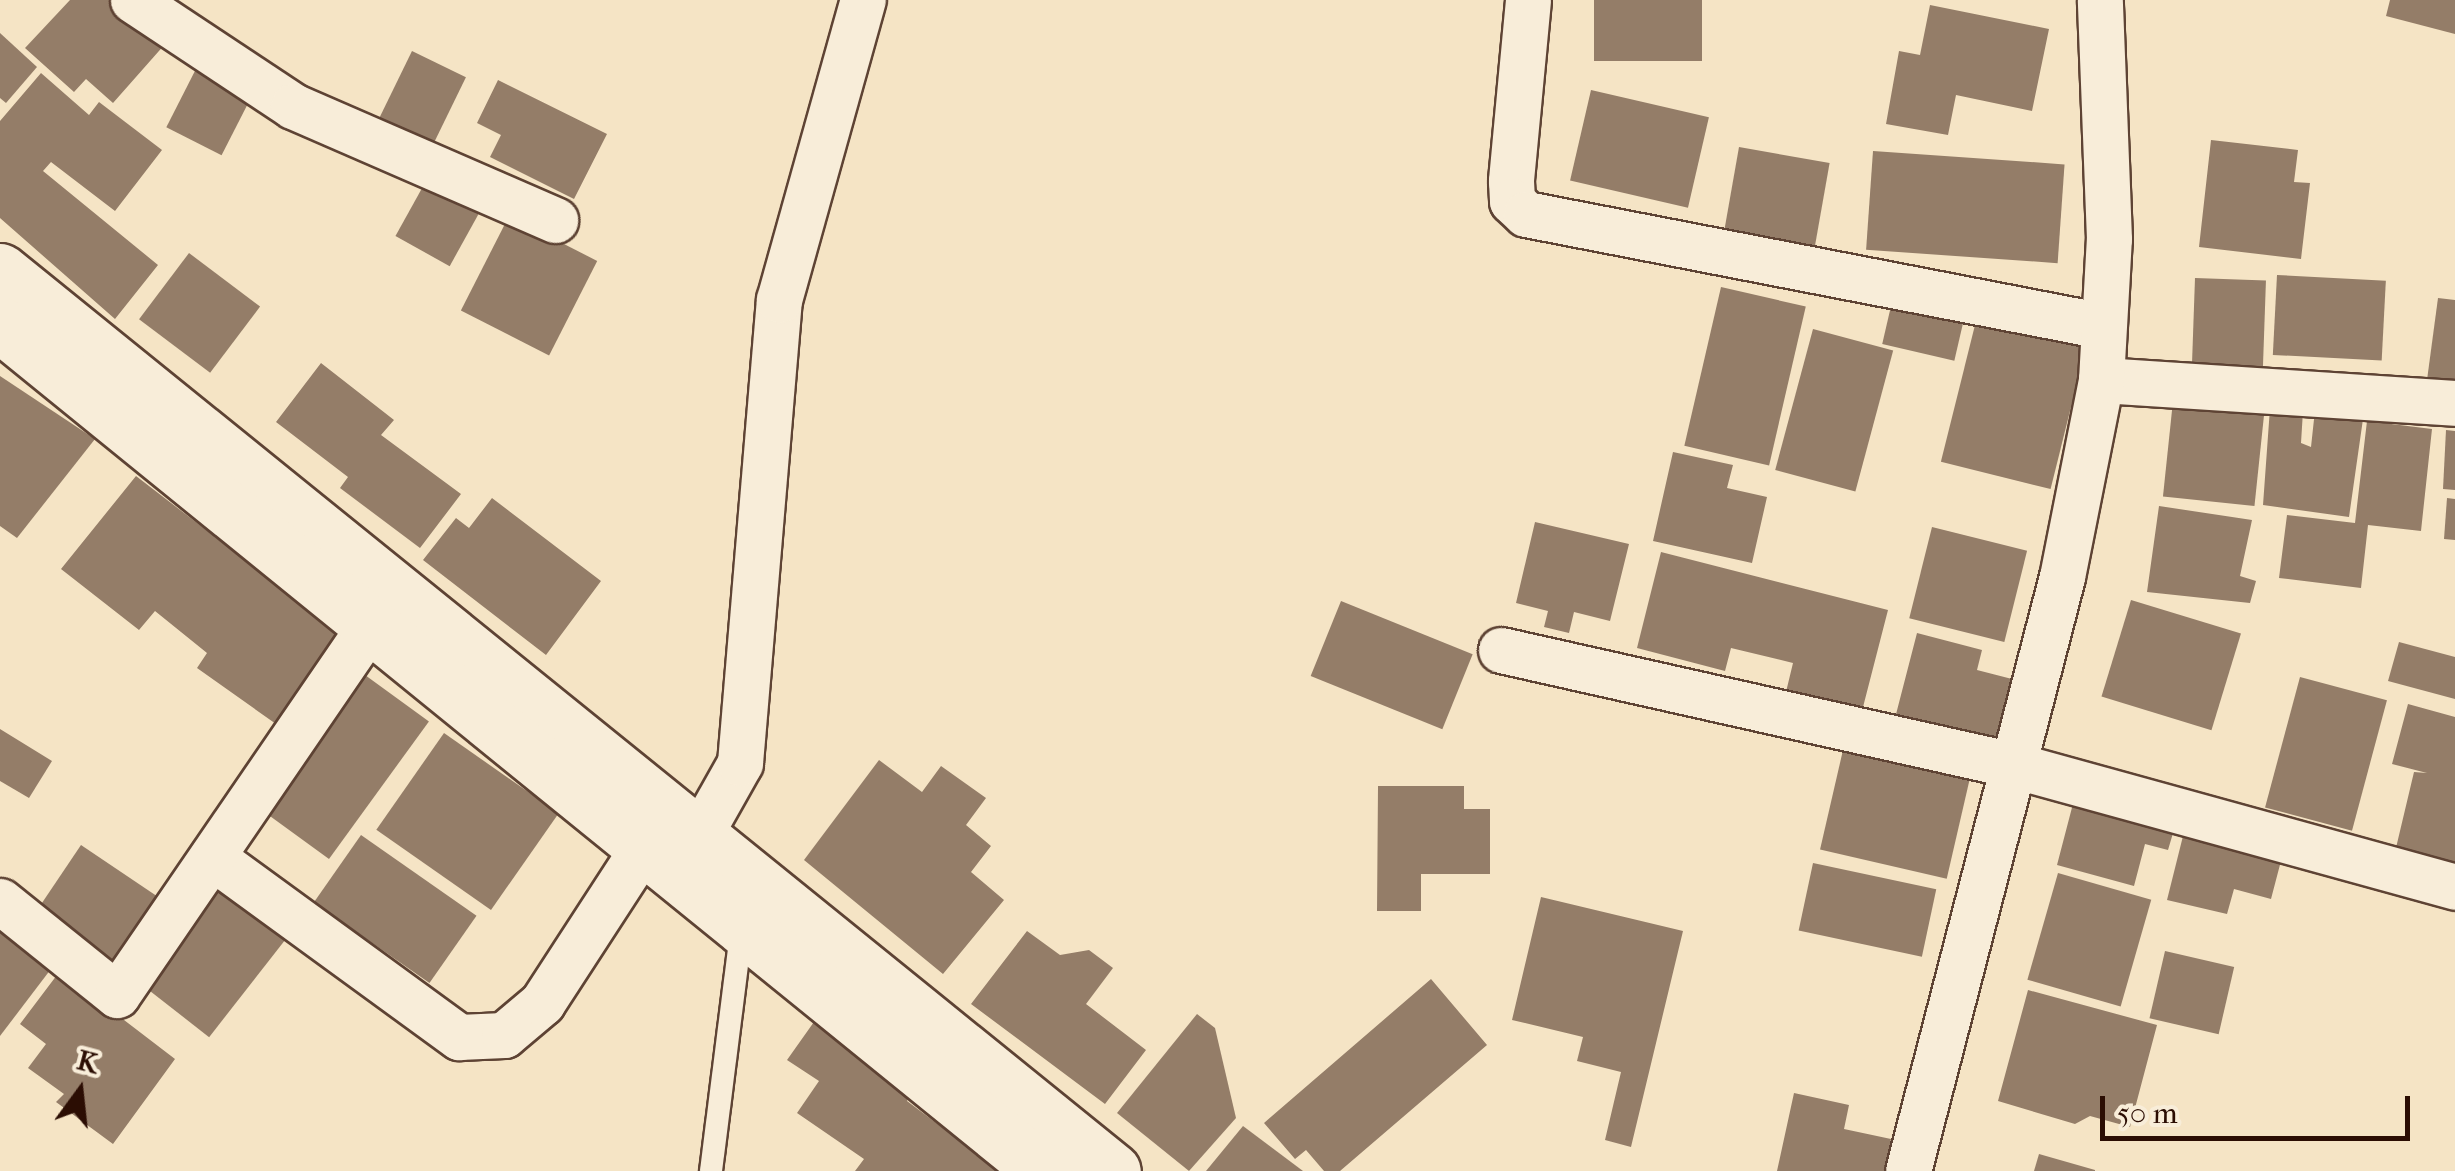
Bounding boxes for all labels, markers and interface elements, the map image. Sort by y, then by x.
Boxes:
north arrow [30,1041,130,1141]
text: K [74,1043,102,1080]
scale bar [2105,1076,2415,1138]
text: 50 m [2117,1096,2178,1131]

